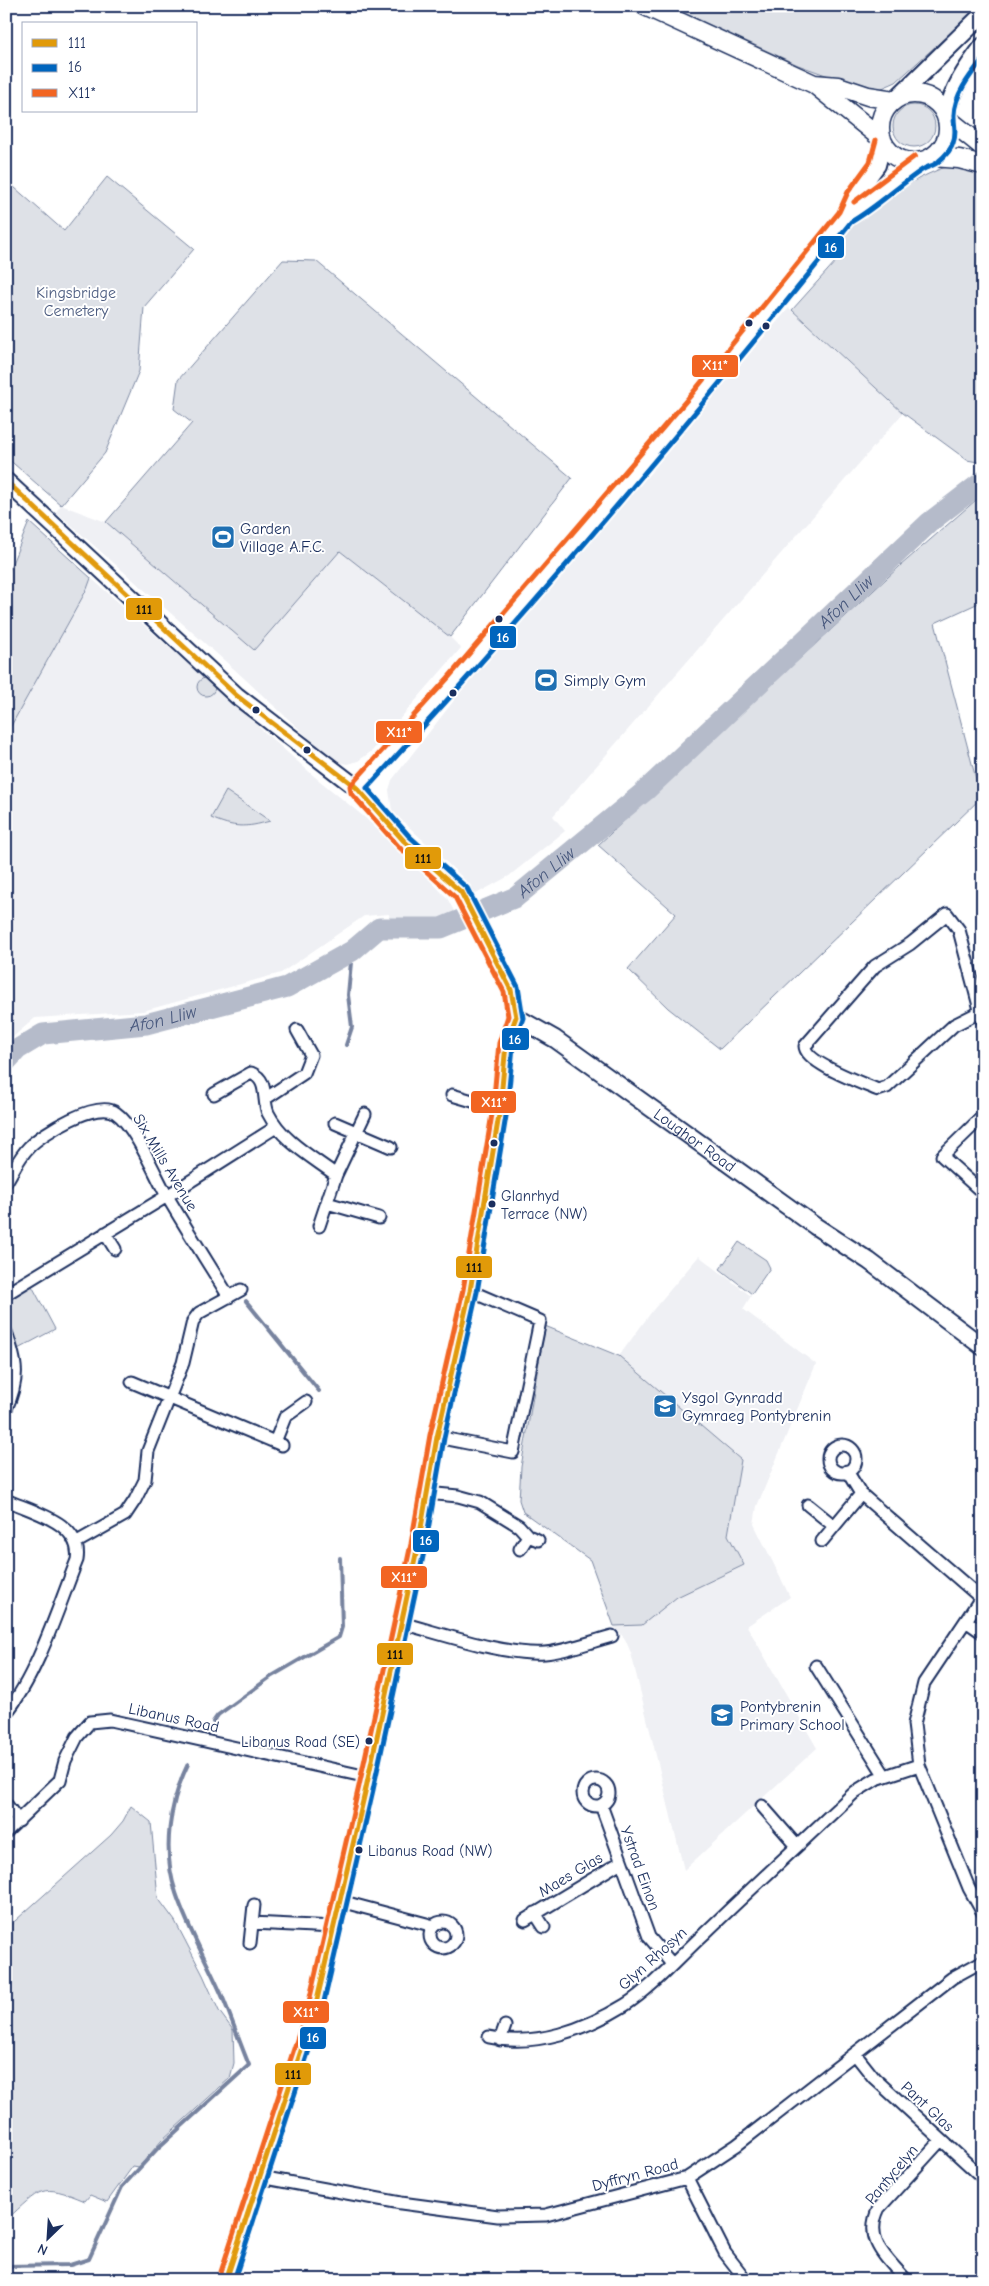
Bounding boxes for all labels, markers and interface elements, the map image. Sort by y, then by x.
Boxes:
legend [22,22,198,112]
text: 111 [68,34,86,52]
text: 16 [68,58,82,76]
text: X11* [68,84,96,102]
line badge: 16 [817,235,845,259]
text: 16 [825,239,837,256]
park label: Kingsbridge Cemetery [36,284,116,320]
unlabelled marker [744,318,754,328]
unlabelled marker [761,321,771,331]
line badge: X11* [691,354,739,378]
text: X11* [702,357,728,374]
place label: Garden Village A.F.C. [240,520,324,556]
sports icon: Garden Village A.F.C. [210,524,236,550]
water label: Afon Lliw [813,570,879,634]
line badge: 111 [125,597,163,621]
text: 111 [136,601,152,618]
unlabelled marker [494,614,504,624]
line badge: 16 [489,625,517,649]
text: 16 [497,629,509,646]
sports icon: Simply Gym [533,667,559,693]
place label: Simply Gym [564,672,646,690]
unlabelled marker [448,688,458,698]
unlabelled marker [251,705,261,715]
line badge: X11* [375,720,423,744]
text: X11* [386,724,412,741]
unlabelled marker [302,745,312,755]
water label: Afon Lliw [513,842,580,903]
line badge: 111 [404,846,442,870]
text: 111 [415,850,431,867]
water label: Afon Lliw [128,1001,200,1037]
line badge: 16 [501,1027,530,1051]
text: 16 [509,1031,521,1048]
line badge: X11* [470,1090,517,1114]
text: X11* [481,1094,507,1111]
street label: Loughor Road [650,1105,739,1176]
street label: Six Mills Avenue [129,1111,201,1214]
unlabelled marker [489,1138,499,1148]
place label: Glanrhyd Terrace (NW) [501,1187,588,1223]
marker: Glanrhyd Terrace (NW) [487,1199,497,1209]
line badge: 111 [455,1255,493,1279]
text: 111 [466,1259,482,1276]
place label: Ysgol Gynradd Gymraeg Pontybrenin [682,1389,831,1425]
school or university icon: Ysgol Gynradd Gymraeg Pontybrenin [652,1393,678,1419]
line badge: 16 [412,1529,440,1553]
text: 16 [420,1532,432,1549]
line badge: X11* [380,1565,428,1589]
text: X11* [391,1569,417,1586]
line badge: 111 [376,1642,414,1666]
text: 111 [387,1646,403,1663]
place label: Pontybrenin Primary School [740,1698,845,1734]
street label: Libanus Road [127,1700,221,1736]
school or university icon: Pontybrenin Primary School [709,1702,735,1728]
place label: Libanus Road (SE) [241,1733,360,1751]
marker: Libanus Road (SE) [364,1736,374,1746]
street label: Ystrad Einon [617,1824,664,1913]
place label: Libanus Road (NW) [368,1842,493,1860]
marker: Libanus Road (NW) [354,1845,364,1855]
street label: Maes Glas [535,1849,606,1901]
street label: Glyn Rhosyn [615,1923,690,1994]
line badge: X11* [282,2000,330,2024]
text: X11* [293,2004,319,2021]
line badge: 16 [299,2026,327,2050]
text: 16 [307,2029,319,2046]
line badge: 111 [274,2062,312,2086]
text: 111 [285,2066,301,2083]
street label: Pant Glas [897,2078,958,2136]
street label: Pantycelyn [862,2141,922,2208]
street label: Dyffryn Road [590,2155,680,2195]
north arrow [22,2214,72,2264]
text: N [35,2240,50,2259]

